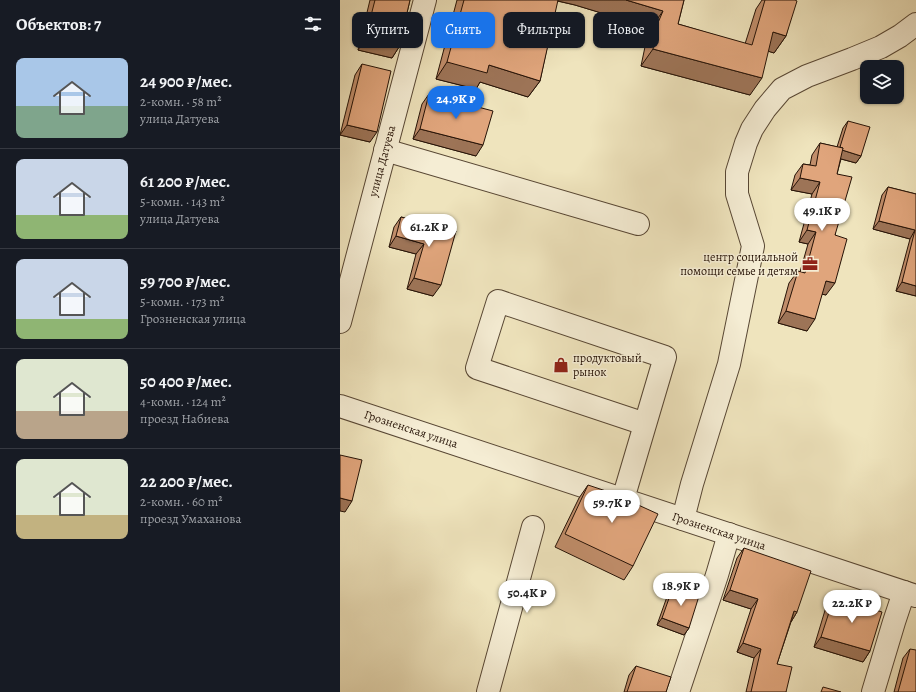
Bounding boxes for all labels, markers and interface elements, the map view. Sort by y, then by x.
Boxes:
chip: Купить [352,12,423,48]
chip: Снять [431,12,495,48]
chip: Фильтры [503,12,585,48]
chip: Новое [593,12,659,48]
text: Объектов: 7 [16,13,101,36]
icon: filters [302,13,324,35]
map controls [860,60,904,104]
button: layers [860,60,904,104]
text: 24 900 ₽/мес. [140,70,232,93]
icon: home [48,74,96,122]
pin: 24.9K ₽ [419,86,493,120]
text: 24.9K ₽ [436,90,476,107]
text: 2-комн. · 58 m² [140,93,221,110]
text: улица Датуева [140,110,220,127]
street label: улица Датуева [365,123,399,200]
text: 61 200 ₽/мес. [140,170,231,193]
icon: home [48,175,96,223]
text: 5-комн. · 143 m² [140,193,225,210]
pin: 49.1K ₽ [785,198,859,232]
text: 49.1K ₽ [803,202,841,219]
text: улица Датуева [140,210,220,227]
pin: 61.2K ₽ [392,214,466,248]
text: 61.2K ₽ [410,218,448,235]
place label: центр социальной помощи семье и детям [680,249,798,279]
office icon: центр социальной помощи семье и детям [801,255,819,273]
text: 59 700 ₽/мес. [140,270,231,293]
icon: home [48,275,96,323]
text: 5-комн. · 173 m² [140,293,224,310]
text: Грозненская улица [140,310,246,327]
place label: продуктовый рынок [573,350,642,380]
shop icon: продуктовый рынок [552,356,570,374]
text: 50 400 ₽/мес. [140,370,232,393]
icon: home [48,375,96,423]
text: 4-комн. · 124 m² [140,393,226,410]
street label: Грозненская улица [362,406,460,452]
text: проезд Набиева [140,410,229,427]
text: 22 200 ₽/мес. [140,470,233,493]
icon: home [48,475,96,523]
pin: 59.7K ₽ [575,490,649,524]
text: 2-комн. · 60 m² [140,493,223,510]
text: 59.7K ₽ [593,494,631,511]
street label: Грозненская улица [670,508,768,554]
text: проезд Умаханова [140,510,241,527]
pin: 18.9K ₽ [644,573,718,607]
text: 18.9K ₽ [662,577,700,594]
pin: 50.4K ₽ [490,580,564,614]
text: 50.4K ₽ [507,584,547,601]
pin: 22.2K ₽ [815,590,889,624]
text: 22.2K ₽ [832,594,872,611]

